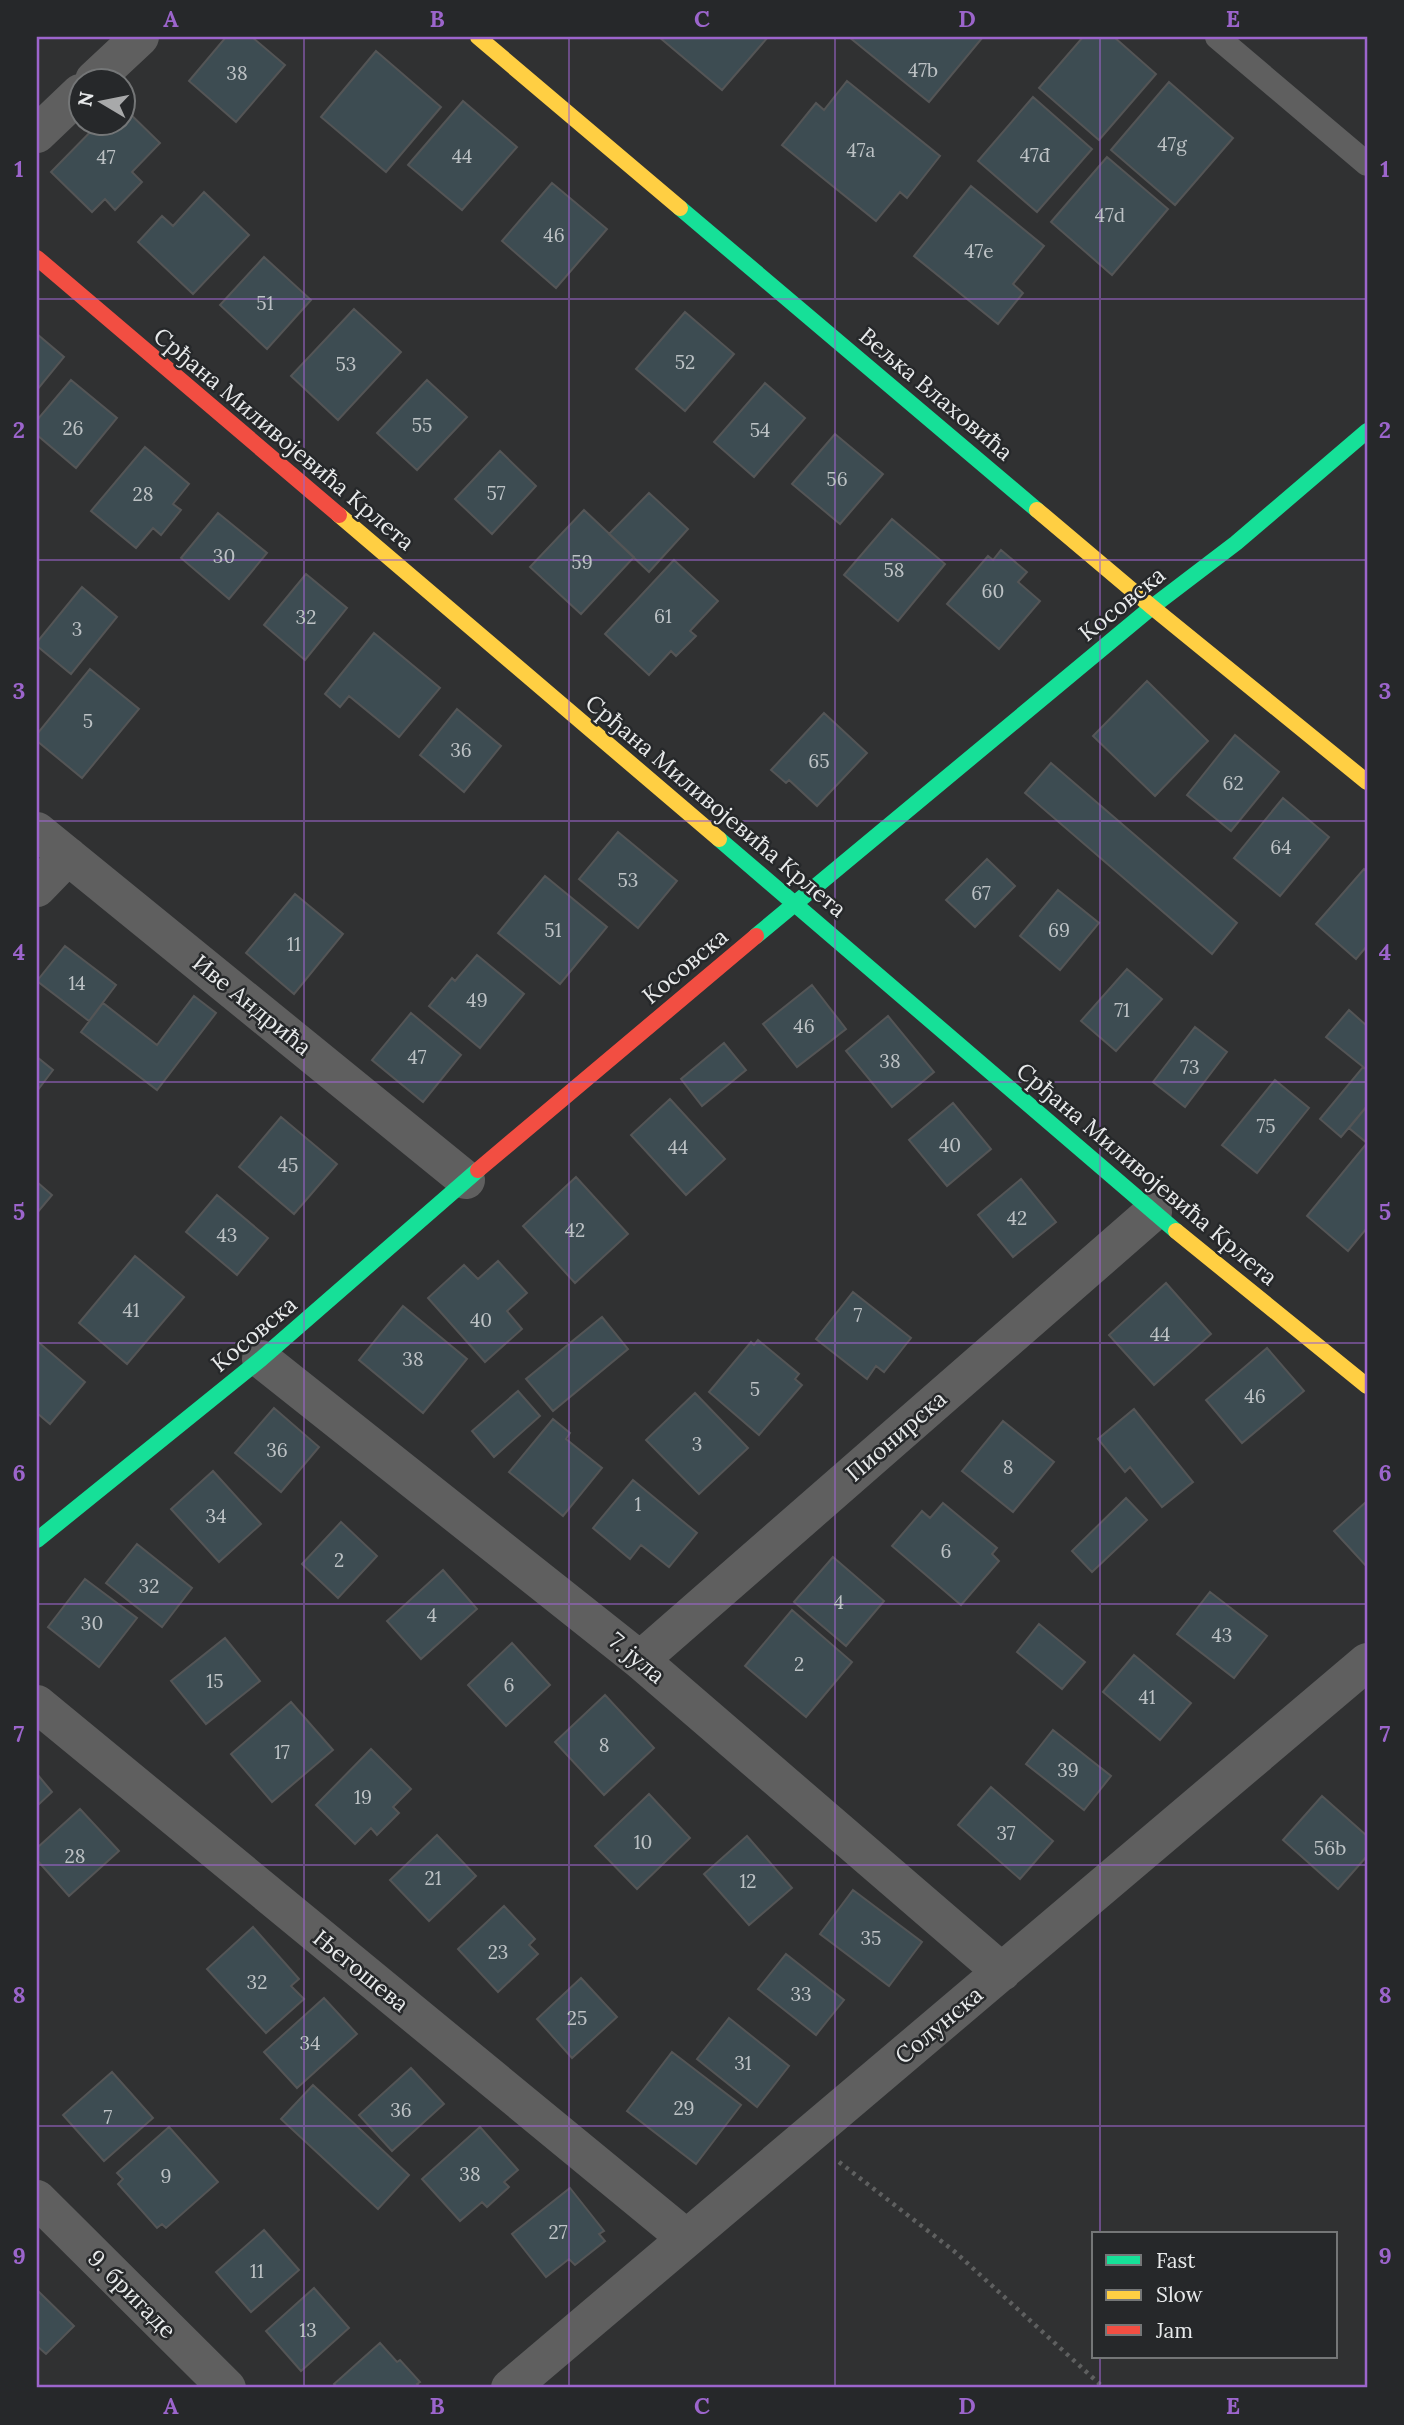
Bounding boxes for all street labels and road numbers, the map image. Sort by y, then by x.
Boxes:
street label: Срђана Миливојевића Крлета [148,321,421,556]
street label: Вељка Влаховића [854,321,1019,466]
street label: Косовска [1073,560,1171,647]
street label: Срђана Миливојевића Крлета [580,688,853,923]
street label: Косовска [636,921,733,1010]
street label: Иве Андрића [187,948,318,1061]
street label: Срђана Миливојевића Крлета [1011,1056,1284,1291]
street label: Косовска [205,1289,302,1378]
street label: Пионирска [839,1384,952,1487]
street label: 7. јула [603,1626,672,1690]
street label: Његошева [308,1923,415,2018]
street label: Солунска [889,1979,989,2070]
street label: 9. бригаде [82,2243,183,2344]

